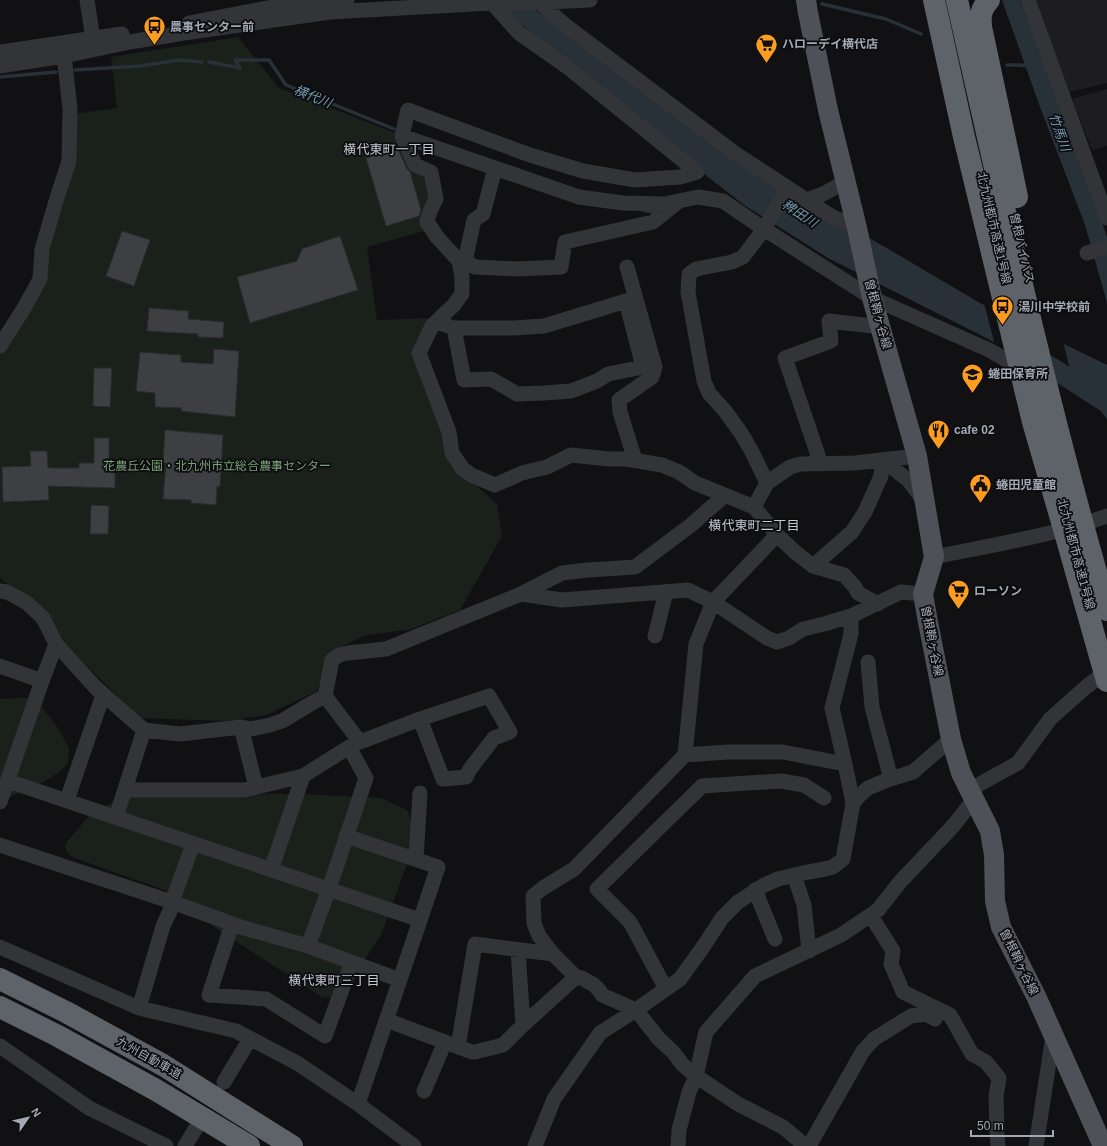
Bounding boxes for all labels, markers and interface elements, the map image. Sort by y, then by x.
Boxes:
bus stop icon: 農事センター前 [142,14,168,47]
place label: 農事センター前 [170,20,254,34]
supermarket icon: ハローデイ横代店 [754,31,780,64]
place label: ハローデイ横代店 [782,37,878,51]
water label: 横代川 [292,82,336,111]
water label: 竹馬川 [1046,111,1074,155]
district label: 横代東町一丁目 [343,142,435,157]
street label: 北九州都市高速1号線 [974,171,1014,285]
water label: 稗田川 [779,197,822,231]
street label: 曽根バイパス [1007,211,1037,285]
street label: 曽根鞘ヶ谷線 [862,277,894,351]
bus stop icon: 湯川中学校前 [990,294,1016,327]
place label: 湯川中学校前 [1018,300,1090,314]
school or university icon: 蜷田保育所 [960,361,986,394]
place label: 蜷田保育所 [988,367,1048,381]
restaurant icon: cafe 02 [925,417,951,450]
place label: cafe 02 [954,423,995,437]
park label: 花農丘公園・北九州市立総合農事センター [103,459,331,473]
public building icon: 蜷田児童館 [968,472,994,505]
place label: 蜷田児童館 [996,478,1056,492]
street label: 北九州都市高速1号線 [1054,497,1098,611]
district label: 横代東町二丁目 [708,518,800,533]
supermarket icon: ローソン [945,578,971,611]
place label: ローソン [974,584,1022,598]
street label: 曽根鞘ヶ谷線 [918,604,946,678]
street label: 曽根鞘ヶ谷線 [997,927,1041,997]
district label: 横代東町三丁目 [288,973,380,988]
street label: 九州自動車道 [114,1034,184,1082]
north arrow [8,1098,48,1138]
text: N [29,1106,44,1119]
scale bar [971,1112,1053,1138]
text: 50 m [977,1119,1004,1133]

